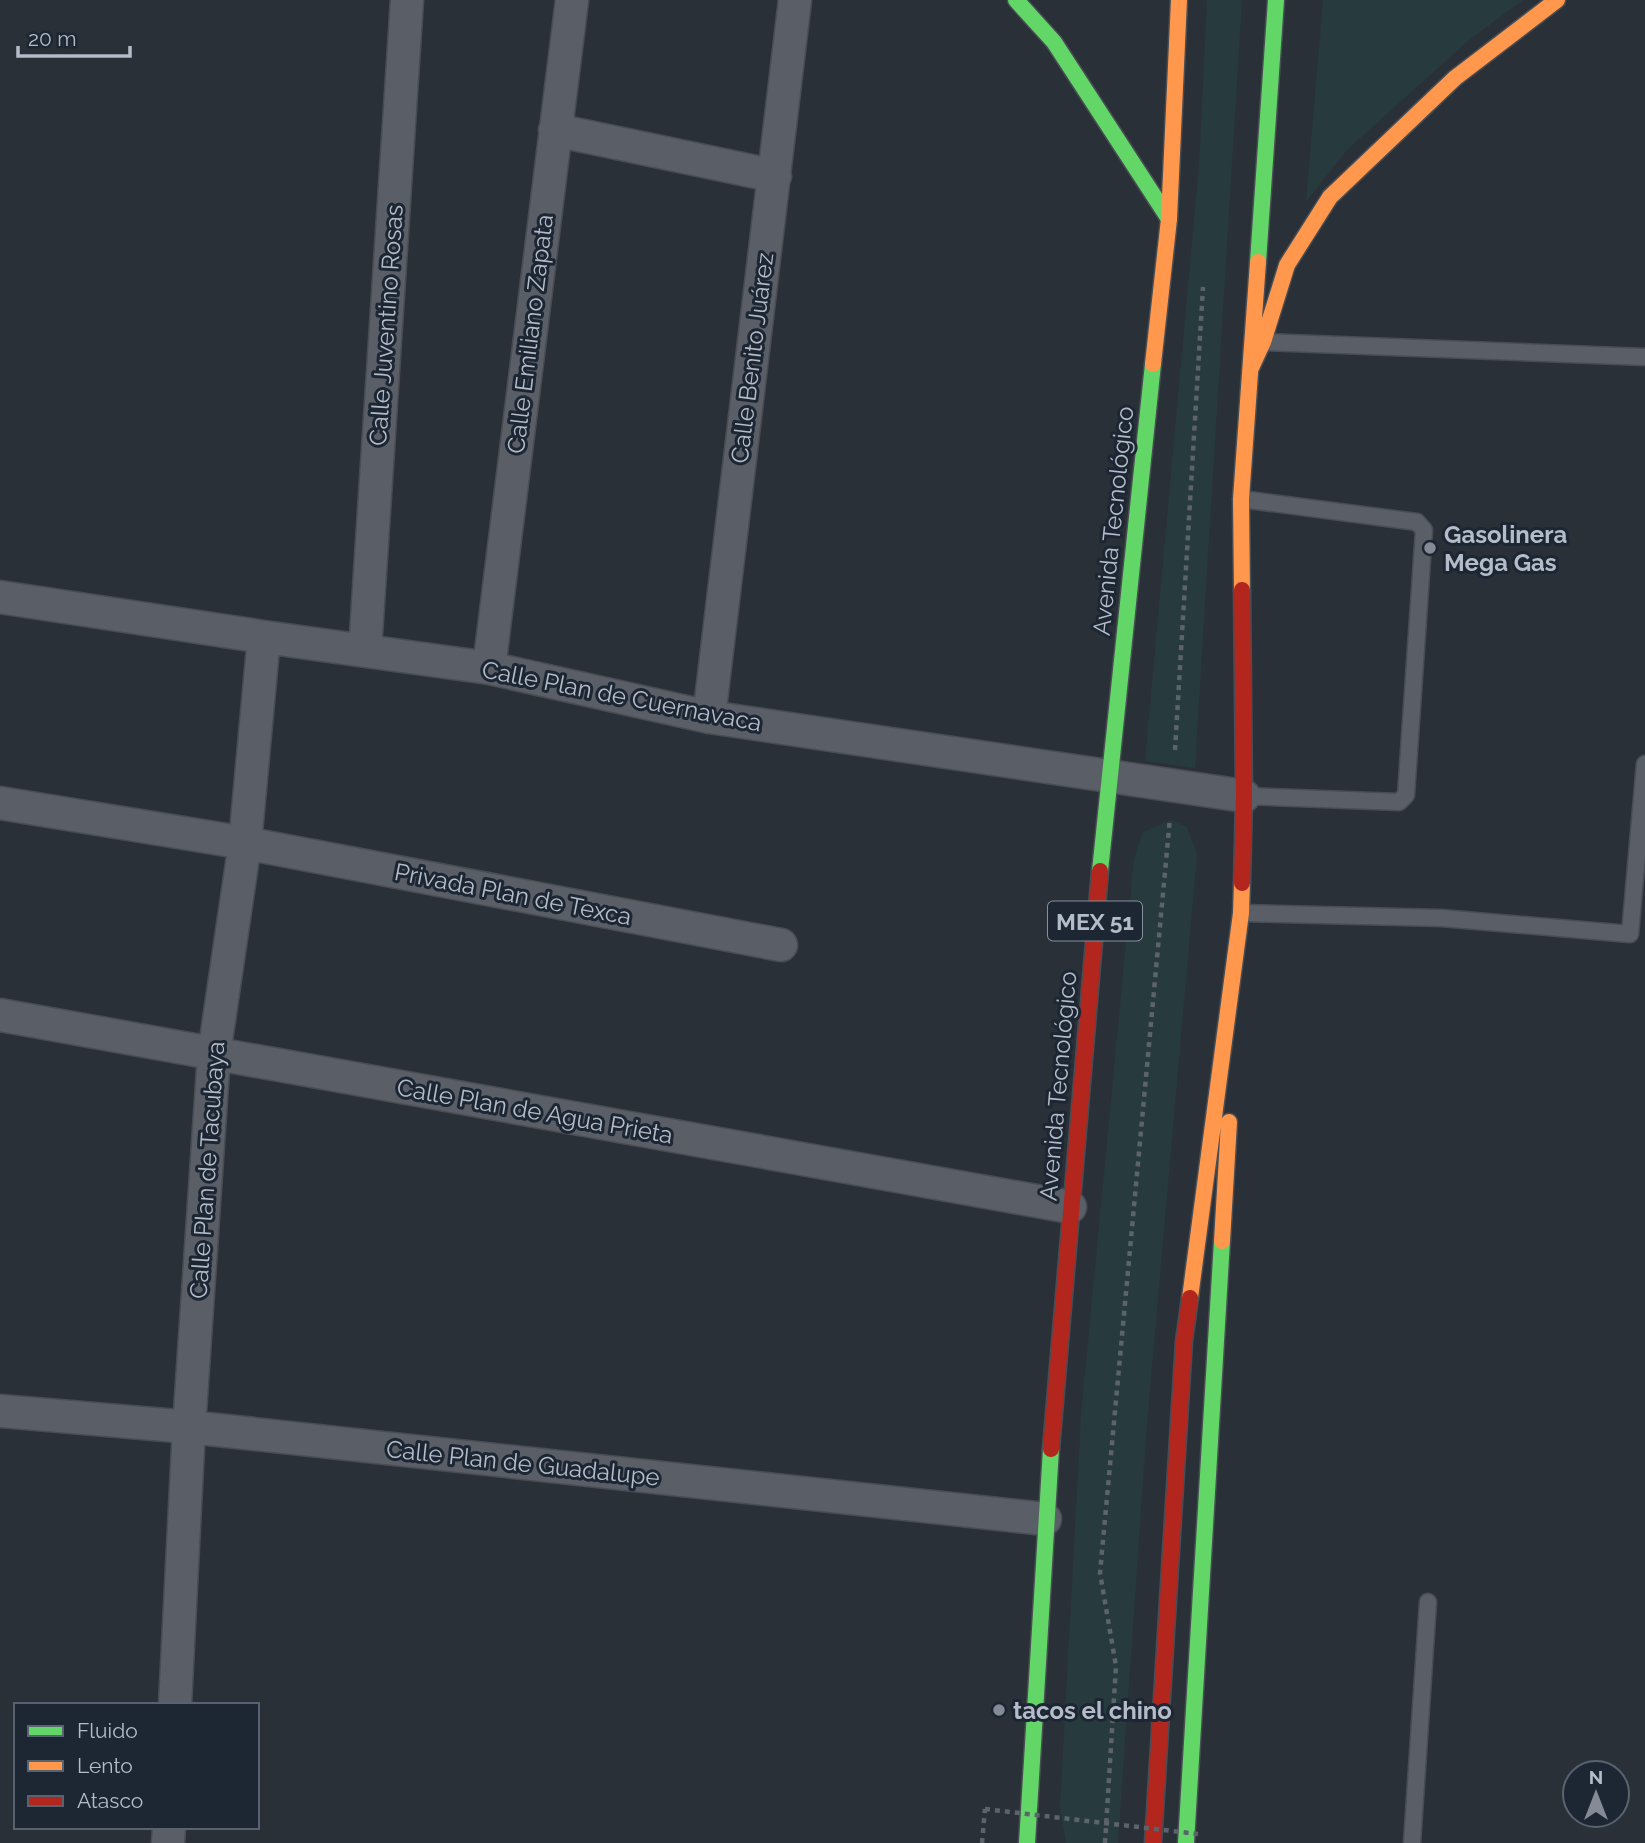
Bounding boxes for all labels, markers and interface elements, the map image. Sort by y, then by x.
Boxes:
scale bar [18,14,130,58]
text: 20 m [28,26,76,51]
street label: Calle Juventino Rosas [363,203,409,447]
street label: Calle Emiliano Zapata [501,213,559,455]
street label: Calle Benito Juárez [725,251,779,465]
street label: Avenida Tecnológico [1087,405,1139,637]
place label: Gasolinera Mega Gas [1444,520,1567,577]
marker: Gasolinera Mega Gas [1422,540,1438,556]
street label: Calle Plan de Cuernavaca [480,655,764,737]
street label: Privada Plan de Texca [392,857,634,931]
road number: MEX 51 [1048,902,1142,940]
street label: Avenida Tecnológico [1034,970,1082,1202]
street label: Calle Plan de Tacubaya [184,1040,230,1300]
street label: Calle Plan de Agua Prieta [395,1072,675,1150]
street label: Calle Plan de Guadalupe [385,1434,661,1492]
place label: tacos el chino [1013,1696,1172,1725]
marker: tacos el chino [991,1702,1007,1718]
legend [14,1703,259,1829]
text: Fluido [77,1718,138,1743]
text: Lento [77,1753,133,1778]
north arrow [1561,1759,1631,1829]
text: N [1589,1766,1603,1788]
text: Atasco [77,1788,143,1813]

